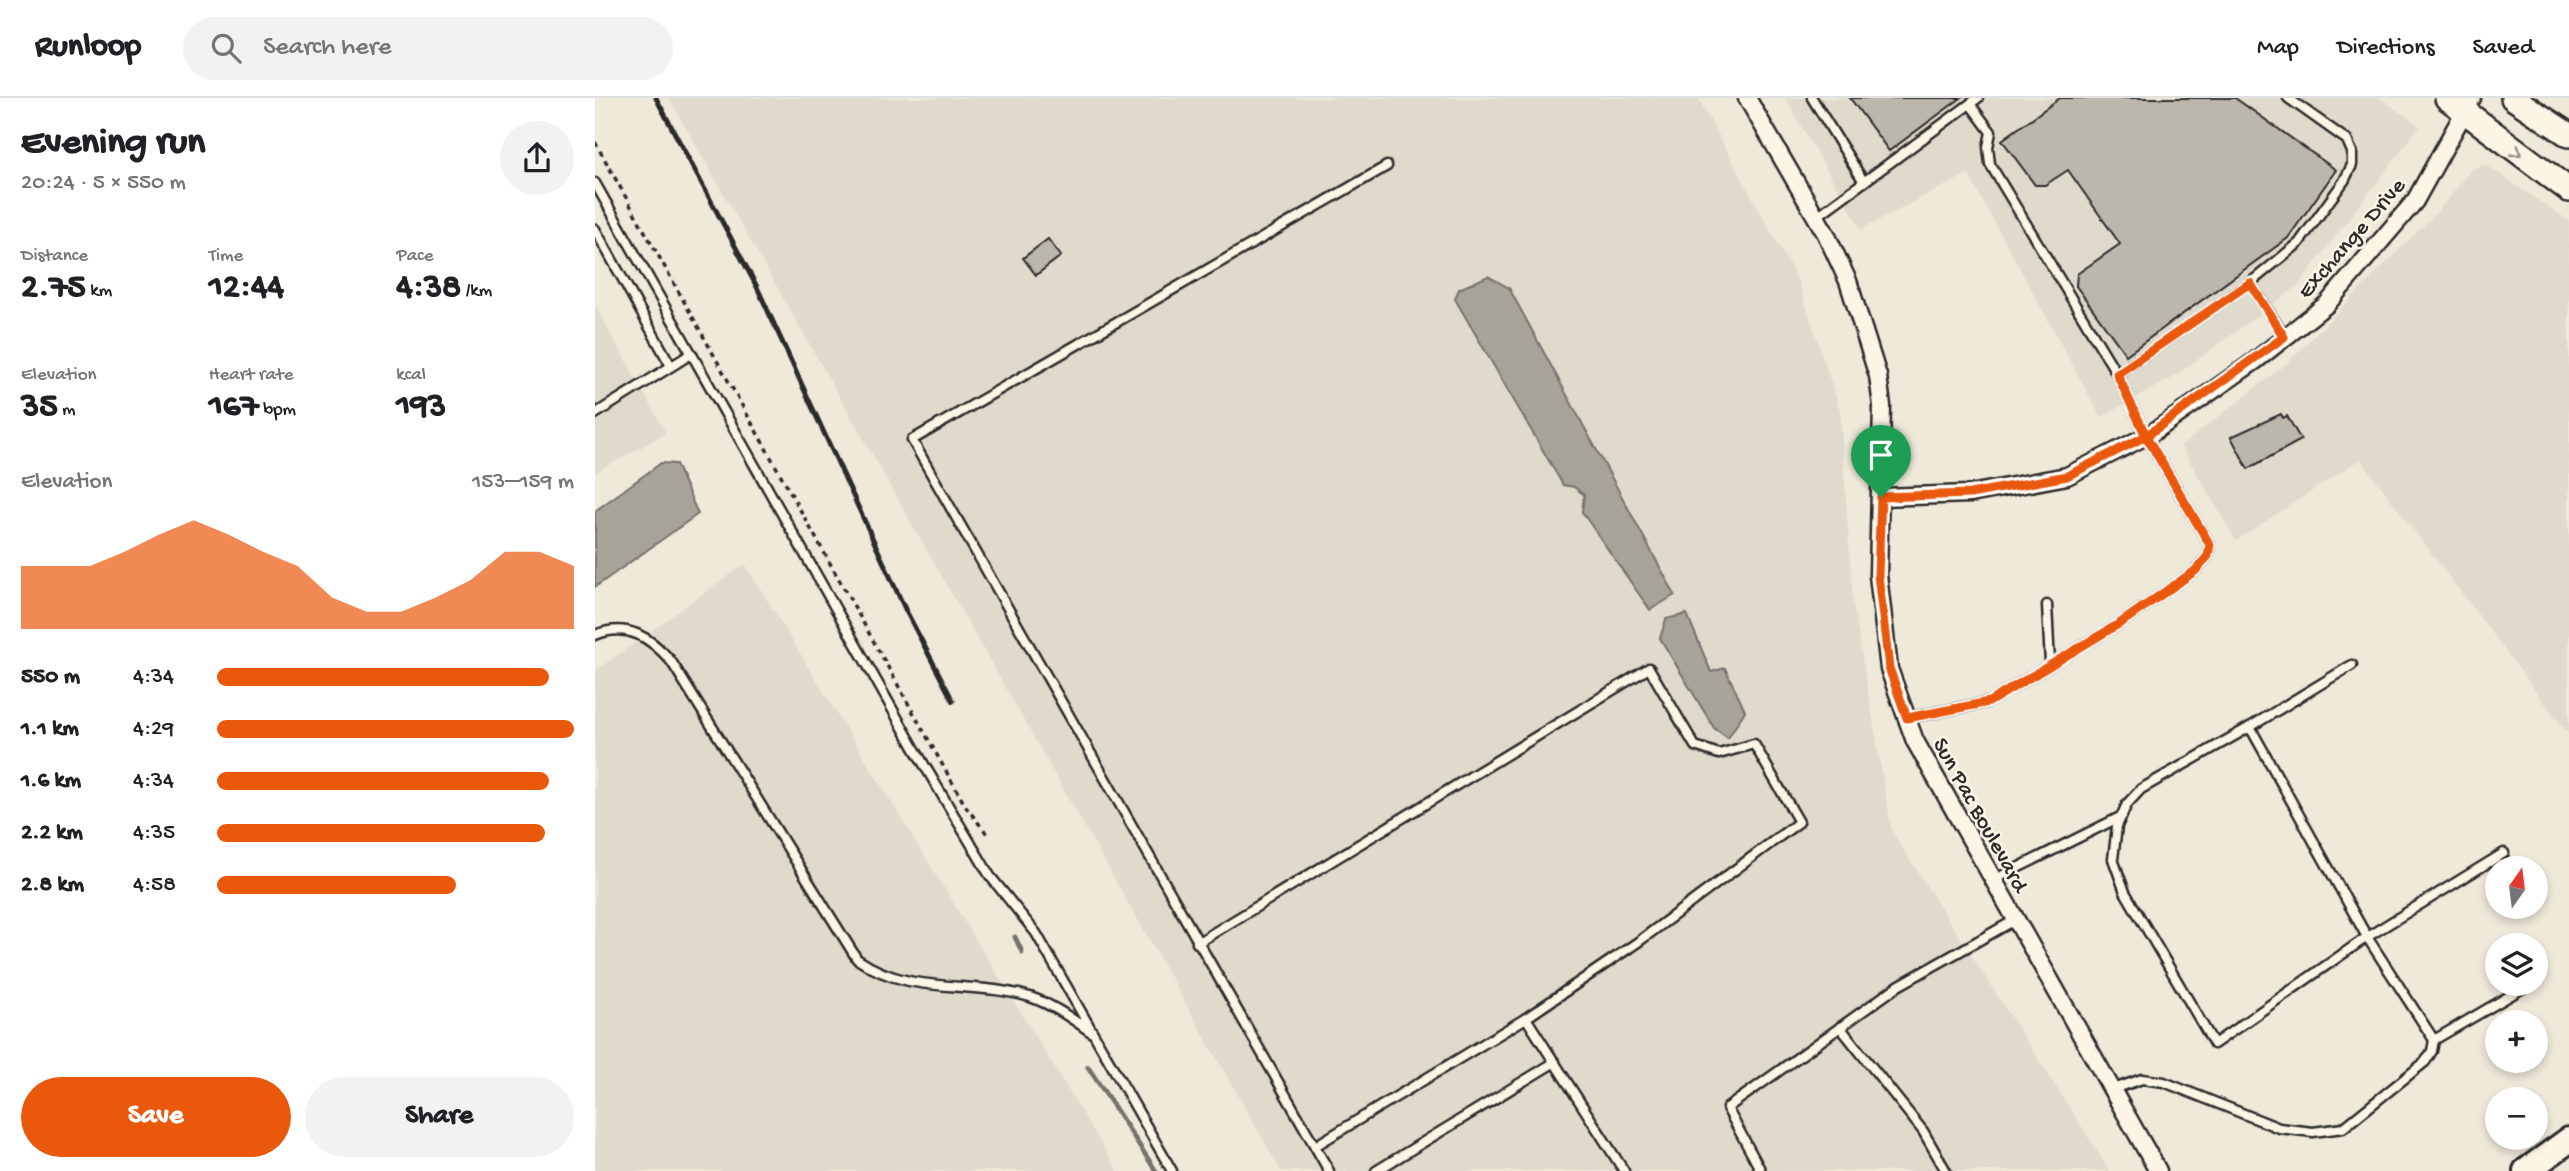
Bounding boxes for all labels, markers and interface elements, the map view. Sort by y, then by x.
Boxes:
search box [183,17,673,80]
text: Runloop [35,29,141,67]
icon: search [207,29,245,67]
text: Search here [263,33,391,64]
text: Map [2257,34,2299,63]
text: Directions [2337,34,2435,63]
text: Saved [2473,34,2534,63]
button: share [500,121,574,195]
text: Evening run [21,122,205,166]
one-way arrow [2510,143,2522,156]
text: 20:24 · 5 × 550 m [21,170,186,197]
street label: Exchange Drive [2293,173,2413,305]
text: Distance [21,245,88,268]
text: Time [209,245,243,268]
text: Pace [396,245,434,268]
text: 2.75 [21,268,86,309]
text: 12:44 [209,268,284,309]
text: 4:38 [396,268,461,309]
text: km [86,280,112,303]
text: /km [461,280,492,303]
text: Elevation [21,364,97,387]
text: Heart rate [209,364,294,387]
text: kcal [396,364,426,387]
text: 35 [21,387,58,428]
text: 167 [209,387,259,428]
text: 193 [396,387,446,428]
text: m [58,399,76,422]
text: bpm [259,399,296,422]
pin [1851,425,1911,497]
icon: arrive [1862,436,1900,474]
text: Elevation [21,469,112,496]
text: 153–159 m [472,469,574,496]
text: 550 m [21,664,80,691]
text: 4:34 [133,664,174,691]
text: 1.1 km [21,716,79,743]
text: 4:29 [133,716,174,743]
street label: Sun Pac Boulevard [1925,734,2033,899]
text: 1.6 km [21,768,81,795]
text: 4:34 [133,768,174,795]
text: 2.2 km [21,820,83,847]
text: 4:35 [133,820,175,847]
north arrow [2485,856,2548,919]
map controls [2485,856,2548,1150]
text: 2.8 km [21,872,84,899]
text: 4:58 [133,872,176,899]
button: layers [2485,933,2548,996]
button: + [2485,1010,2548,1073]
button: Save [21,1077,291,1157]
button: Share [305,1077,574,1157]
button: − [2485,1087,2548,1150]

